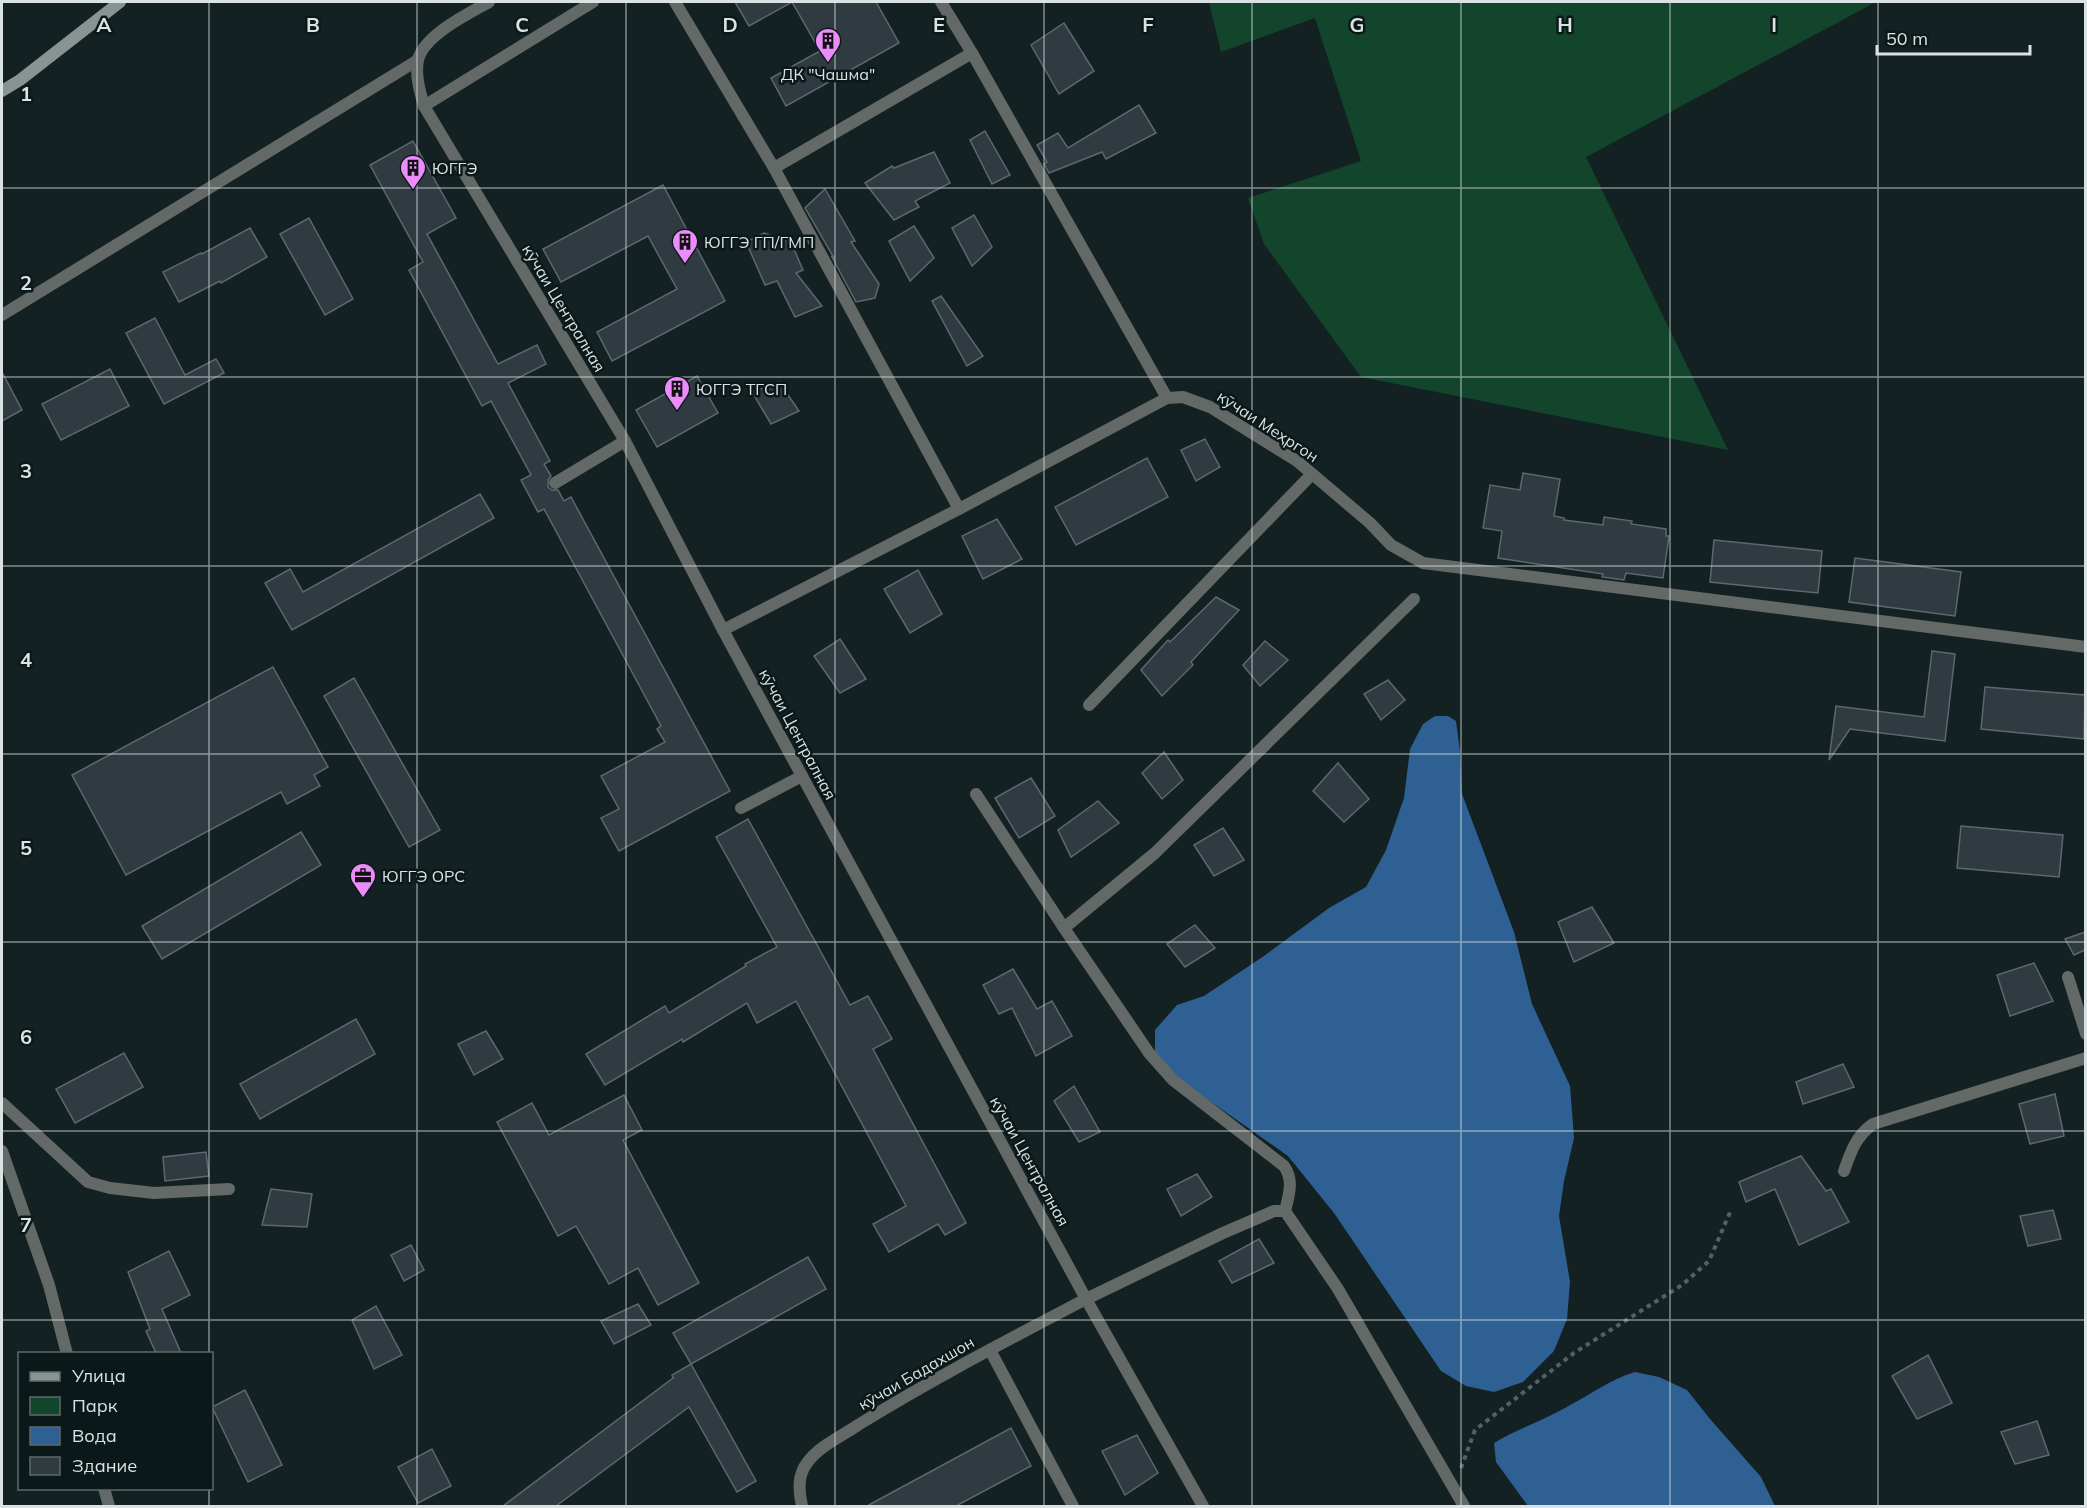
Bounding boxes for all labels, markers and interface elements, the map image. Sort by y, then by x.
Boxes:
text: A [97,12,112,37]
text: B [306,12,320,37]
text: C [515,12,529,37]
text: D [722,12,738,37]
text: E [933,12,945,37]
text: F [1142,12,1154,37]
text: G [1350,12,1364,37]
text: H [1557,12,1573,37]
text: I [1771,12,1777,37]
scale bar [1877,18,2030,56]
building icon: ДК "Чашма" [813,26,843,64]
text: 50 m [1886,27,1928,50]
place label: ДК "Чашма" [781,64,875,84]
text: 1 [20,81,32,106]
building icon: ЮГГЭ [398,153,428,191]
place label: ЮГГЭ [432,158,478,178]
building icon: ЮГГЭ ГП/ГМП [670,227,700,265]
place label: ЮГГЭ ГП/ГМП [704,232,814,252]
street label: кӯчаи Централная [518,241,610,375]
text: 2 [20,270,32,295]
building icon: ЮГГЭ ТГСП [662,374,692,412]
place label: ЮГГЭ ТГСП [696,379,787,399]
street label: кӯчаи Меҳргон [1214,386,1322,466]
text: 3 [20,458,32,483]
text: 4 [20,647,32,672]
street label: кӯчаи Централная [755,665,841,803]
text: 5 [20,835,32,860]
office icon: ЮГГЭ ОРС [348,861,378,899]
place label: ЮГГЭ ОРС [382,866,465,886]
text: 6 [20,1024,32,1049]
street label: кӯчаи Централная [986,1093,1074,1229]
text: 7 [20,1212,32,1237]
street label: кӯчаи Бадахшон [855,1332,977,1414]
legend [18,1352,213,1490]
text: Улица [71,1364,126,1387]
text: Парк [72,1394,118,1417]
text: Вода [72,1424,117,1447]
text: Здание [72,1454,137,1477]

